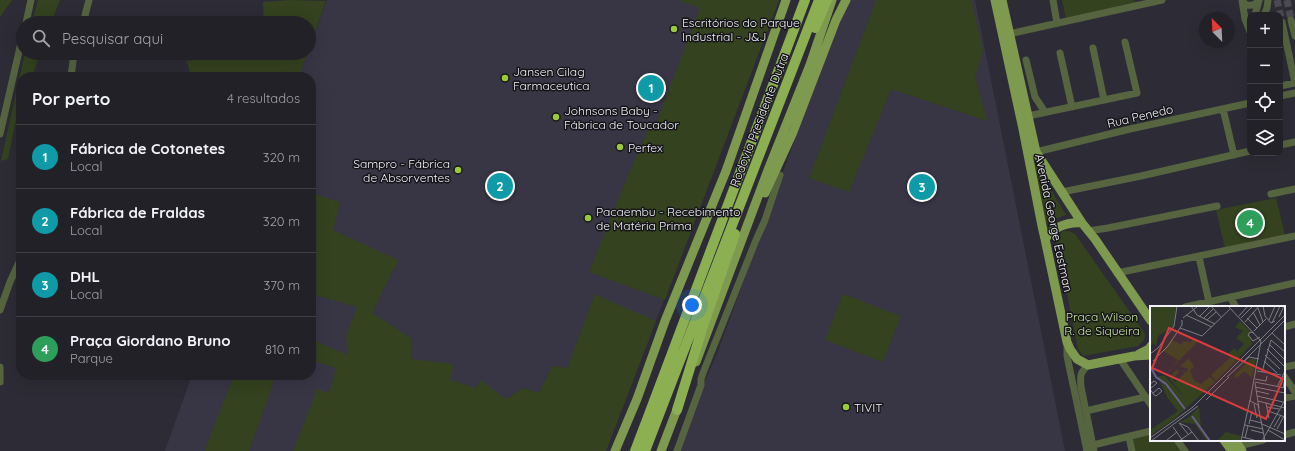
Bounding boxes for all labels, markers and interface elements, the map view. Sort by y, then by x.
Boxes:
north arrow [1199,12,1235,48]
map controls [1247,12,1283,156]
button: + [1247,12,1283,48]
place label: Escritórios do Parque Industrial - J&J [682,15,800,44]
search box [16,16,316,60]
marker: Escritórios do Parque Industrial - J&J [669,24,679,34]
icon: search [30,27,52,49]
text: Pesquisar aqui [62,29,163,48]
button: − [1247,48,1283,84]
street label: Rodovia Presidente Dutra [727,51,791,189]
place label: Jansen Cilag Farmaceutica [513,64,590,93]
marker: Jansen Cilag Farmaceutica [500,73,510,83]
pin: 1 [638,73,664,103]
button: locate [1247,84,1283,120]
text: Por perto [32,88,110,109]
text: 4 resultados [227,90,300,106]
street label: Rua Penedo [1105,101,1175,131]
place label: Johnsons Baby - Fábrica de Toucador [564,103,679,132]
marker: Johnsons Baby - Fábrica de Toucador [551,112,561,122]
button: layers [1247,120,1283,156]
text: Fábrica de Cotonetes [70,139,225,158]
place label: Perfex [628,140,663,155]
marker: Perfex [615,142,625,152]
text: 1 [42,149,48,165]
text: 320 m [263,149,300,165]
street label: Avenida George Eastman [1032,153,1076,293]
place label: Sampro - Fábrica de Absorventes [353,156,450,185]
text: Local [70,158,102,174]
marker: Sampro - Fábrica de Absorventes [453,165,463,175]
pin: 2 [487,171,513,201]
pin: 3 [909,172,935,202]
text: Fábrica de Fraldas [70,203,205,222]
place label: Pacaembu - Recebimento de Matéria Prima [596,204,740,233]
pin: 4 [1237,208,1263,238]
text: 2 [41,213,49,229]
text: 320 m [263,213,300,229]
marker: Pacaembu - Recebimento de Matéria Prima [583,213,593,223]
text: Local [70,222,102,238]
text: DHL [70,267,100,286]
text: 3 [42,277,48,293]
text: 370 m [263,277,300,293]
text: Local [70,286,102,302]
your location [682,295,702,315]
inset map [1150,306,1285,441]
park label: Praça Wilson R. de Siqueira [1064,309,1140,338]
text: Praça Giordano Bruno [70,331,231,350]
text: 4 [41,341,49,357]
text: 810 m [265,341,300,357]
text: Parque [70,350,113,366]
place label: TIVIT [854,400,882,415]
marker: TIVIT [841,402,851,412]

